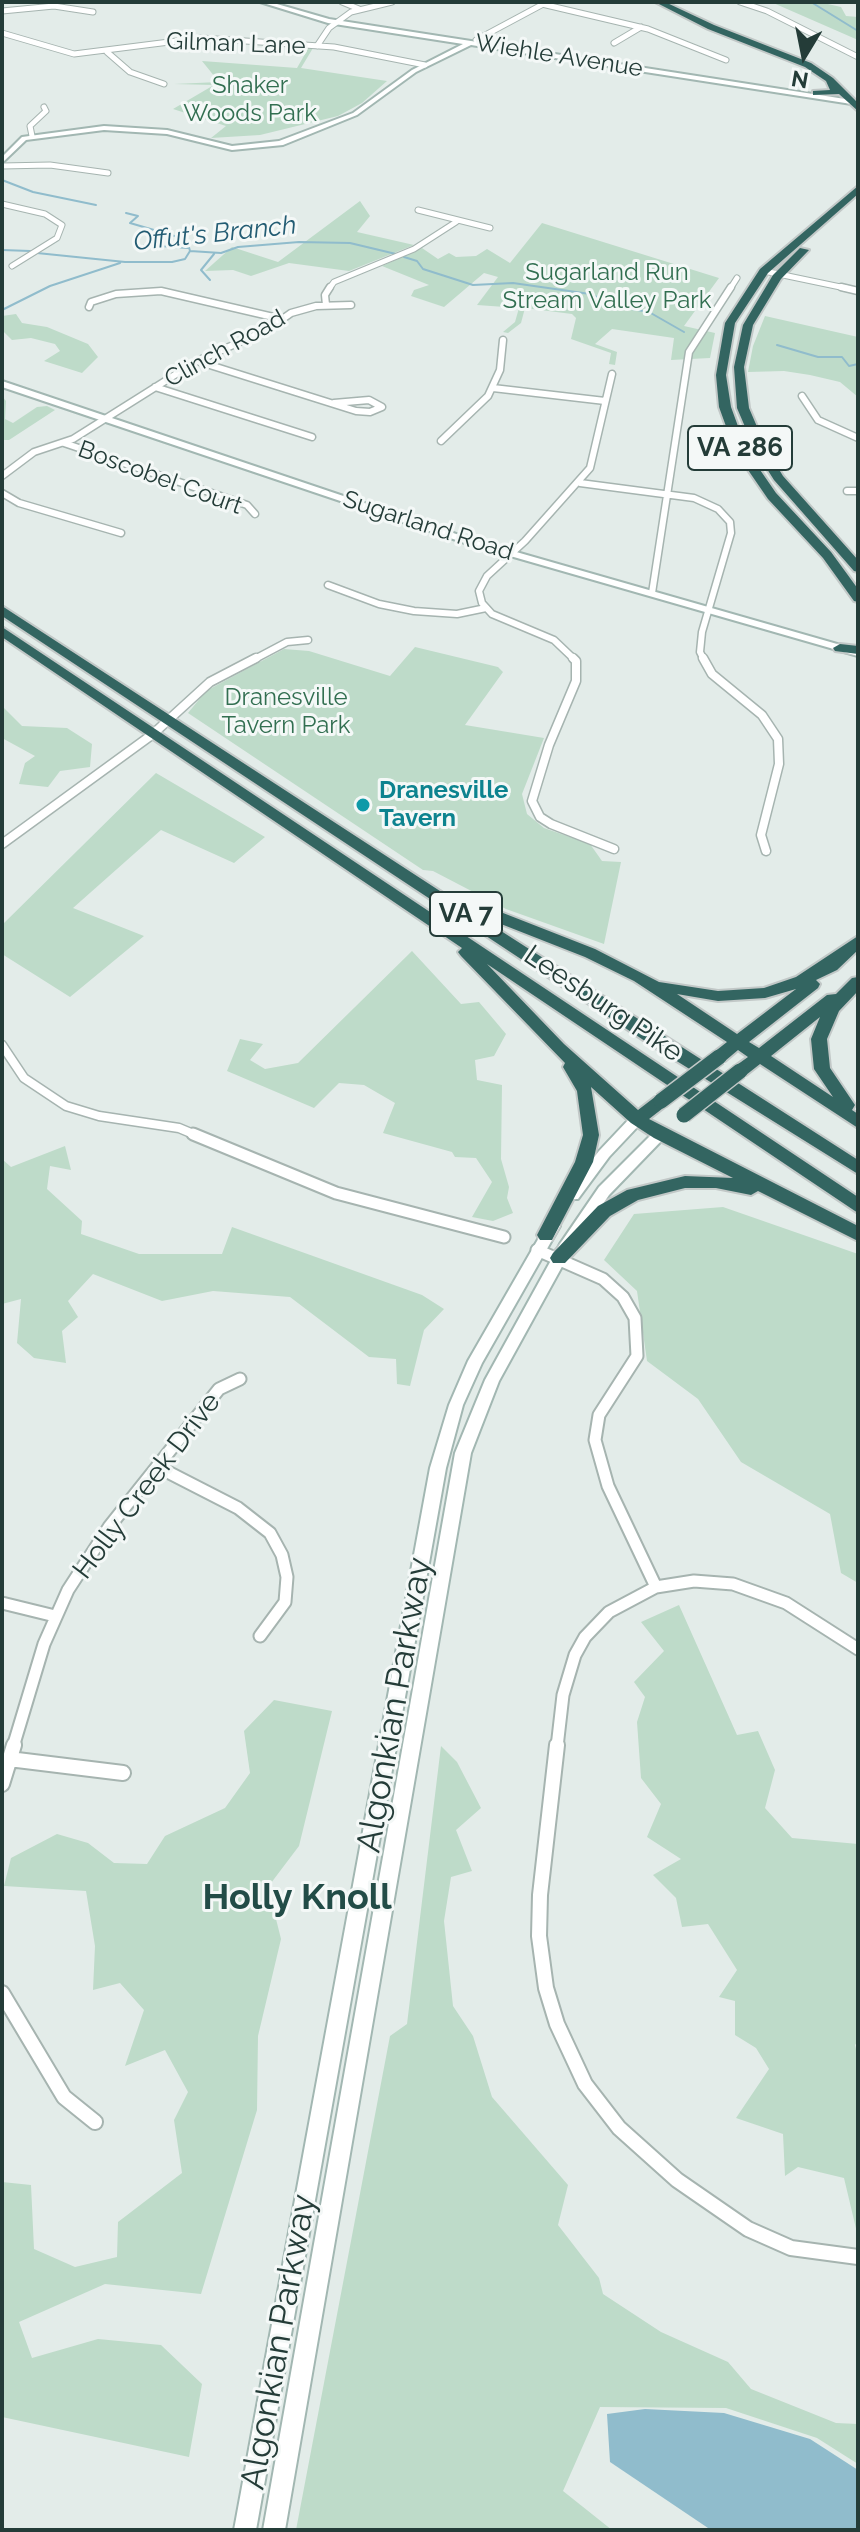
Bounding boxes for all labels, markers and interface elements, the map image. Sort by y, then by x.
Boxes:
north arrow [764,16,844,96]
street label: Gilman Lane [166,27,306,61]
street label: Wiehle Avenue [473,29,645,83]
text: N [789,65,810,94]
park label: Shaker Woods Park [183,72,317,128]
water label: Offut's Branch [132,210,298,258]
park label: Sugarland Run Stream Valley Park [503,259,711,315]
street label: Clinch Road [160,304,290,394]
road number: VA 286 [688,426,792,470]
street label: Boscobel Court [74,435,246,521]
street label: Sugarland Road [339,485,517,567]
park label: Dranesville Tavern Park [222,684,350,740]
place label: Dranesville Tavern [379,777,508,833]
marker: Dranesville Tavern [354,796,372,814]
road number: VA 7 [430,892,502,936]
street label: Leesburg Pike [517,939,689,1069]
street label: Holly Creek Drive [66,1386,228,1586]
street label: Algonkian Parkway [349,1554,441,1856]
district label: Holly Knoll [202,1876,392,1920]
street label: Algonkian Parkway [233,2191,325,2493]

